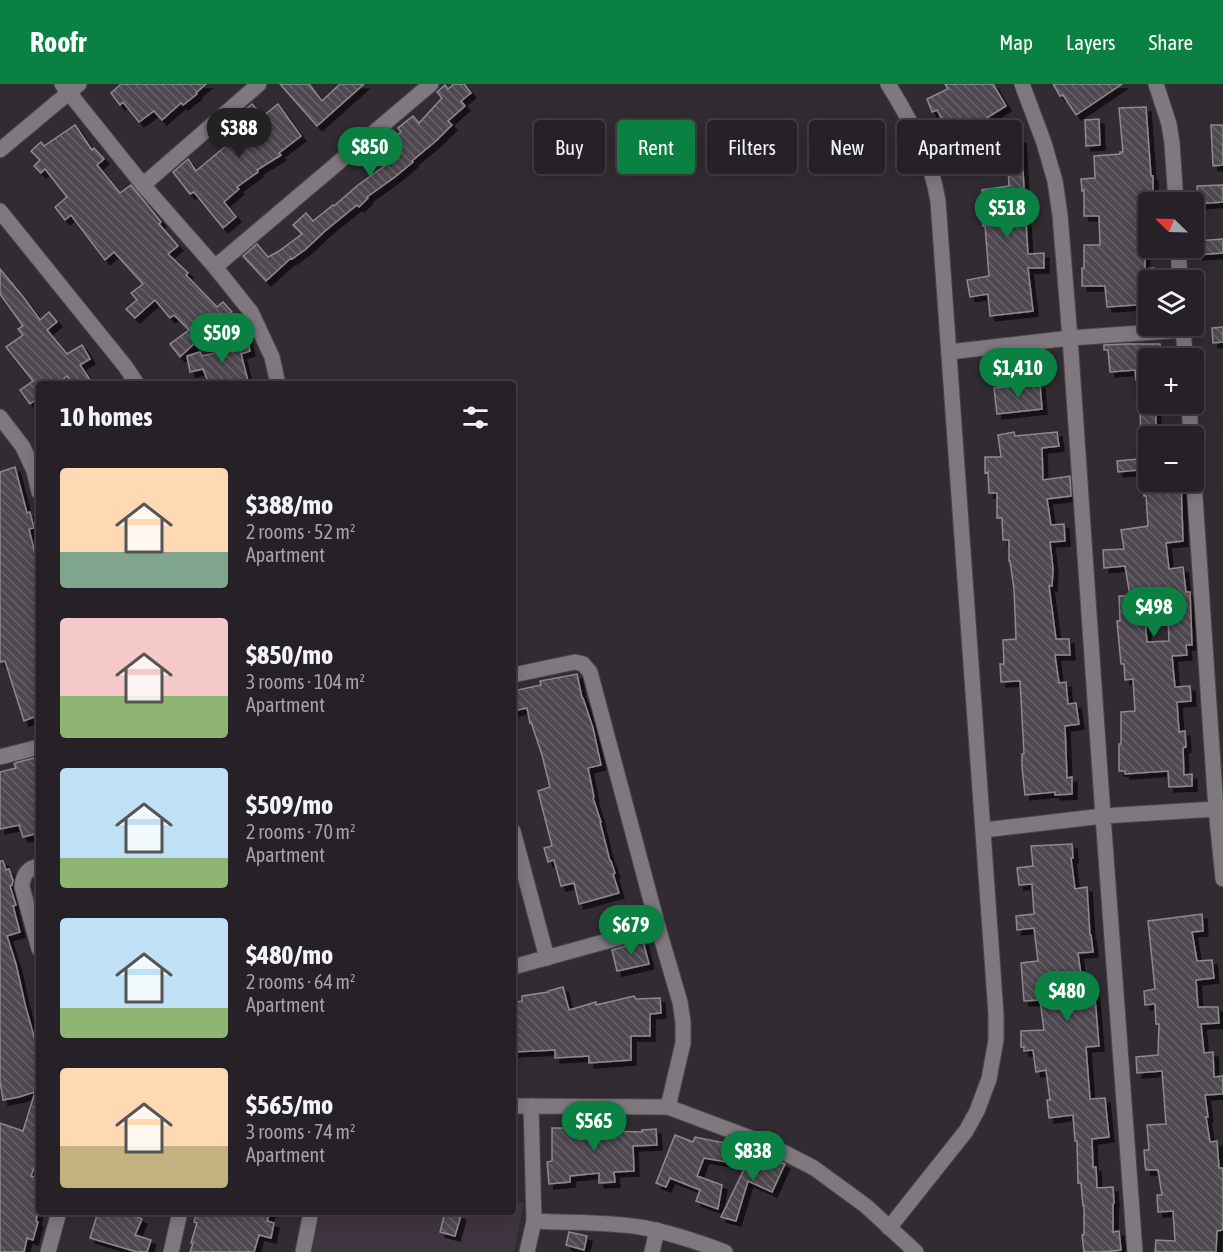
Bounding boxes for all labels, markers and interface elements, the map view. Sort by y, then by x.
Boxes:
text: Roofr [30,26,86,58]
text: Map [999,30,1033,54]
text: Layers [1066,30,1116,54]
text: Share [1149,30,1193,54]
pin: $388 [203,108,275,159]
text: $388 [221,116,257,139]
chip: Buy [534,120,605,174]
chip: Rent [617,120,695,174]
chip: Filters [707,120,797,174]
chip: New [809,120,885,174]
chip: Apartment [897,120,1022,174]
pin: $850 [334,127,406,178]
text: $850 [352,135,388,158]
pin: $518 [971,188,1043,239]
north arrow [1138,192,1204,258]
map controls [1138,192,1204,492]
text: $518 [989,196,1025,219]
button: layers [1138,270,1204,336]
pin: $509 [186,313,258,364]
text: $509 [204,321,240,344]
pin: $1,410 [969,348,1067,399]
button: + [1138,348,1204,414]
text: $1,410 [993,356,1043,379]
icon: filters [459,401,492,434]
text: 10 homes [60,402,153,432]
button: − [1138,426,1204,492]
text: $388/mo [246,490,333,520]
icon: home [108,492,180,564]
text: 2 rooms · 52 m² [246,520,356,543]
text: Apartment [246,543,325,566]
pin: $498 [1118,587,1190,638]
text: $498 [1136,595,1172,618]
text: $850/mo [246,640,333,670]
icon: home [108,642,180,714]
text: 3 rooms · 104 m² [246,670,365,693]
text: Apartment [246,693,325,716]
text: $509/mo [246,790,333,820]
icon: home [108,792,180,864]
text: 2 rooms · 70 m² [246,820,356,843]
text: Apartment [246,843,325,866]
pin: $679 [595,905,667,956]
text: $679 [613,913,649,936]
text: $480/mo [246,940,333,970]
icon: home [108,942,180,1014]
text: 2 rooms · 64 m² [246,970,356,993]
pin: $480 [1031,971,1103,1022]
text: $480 [1049,979,1085,1002]
text: Apartment [246,993,325,1016]
text: $565/mo [246,1090,333,1120]
icon: home [108,1092,180,1164]
pin: $565 [558,1101,630,1152]
text: $565 [576,1109,612,1132]
text: 3 rooms · 74 m² [246,1120,356,1143]
pin: $838 [717,1131,789,1182]
text: $838 [735,1139,771,1162]
text: Apartment [246,1143,325,1166]

